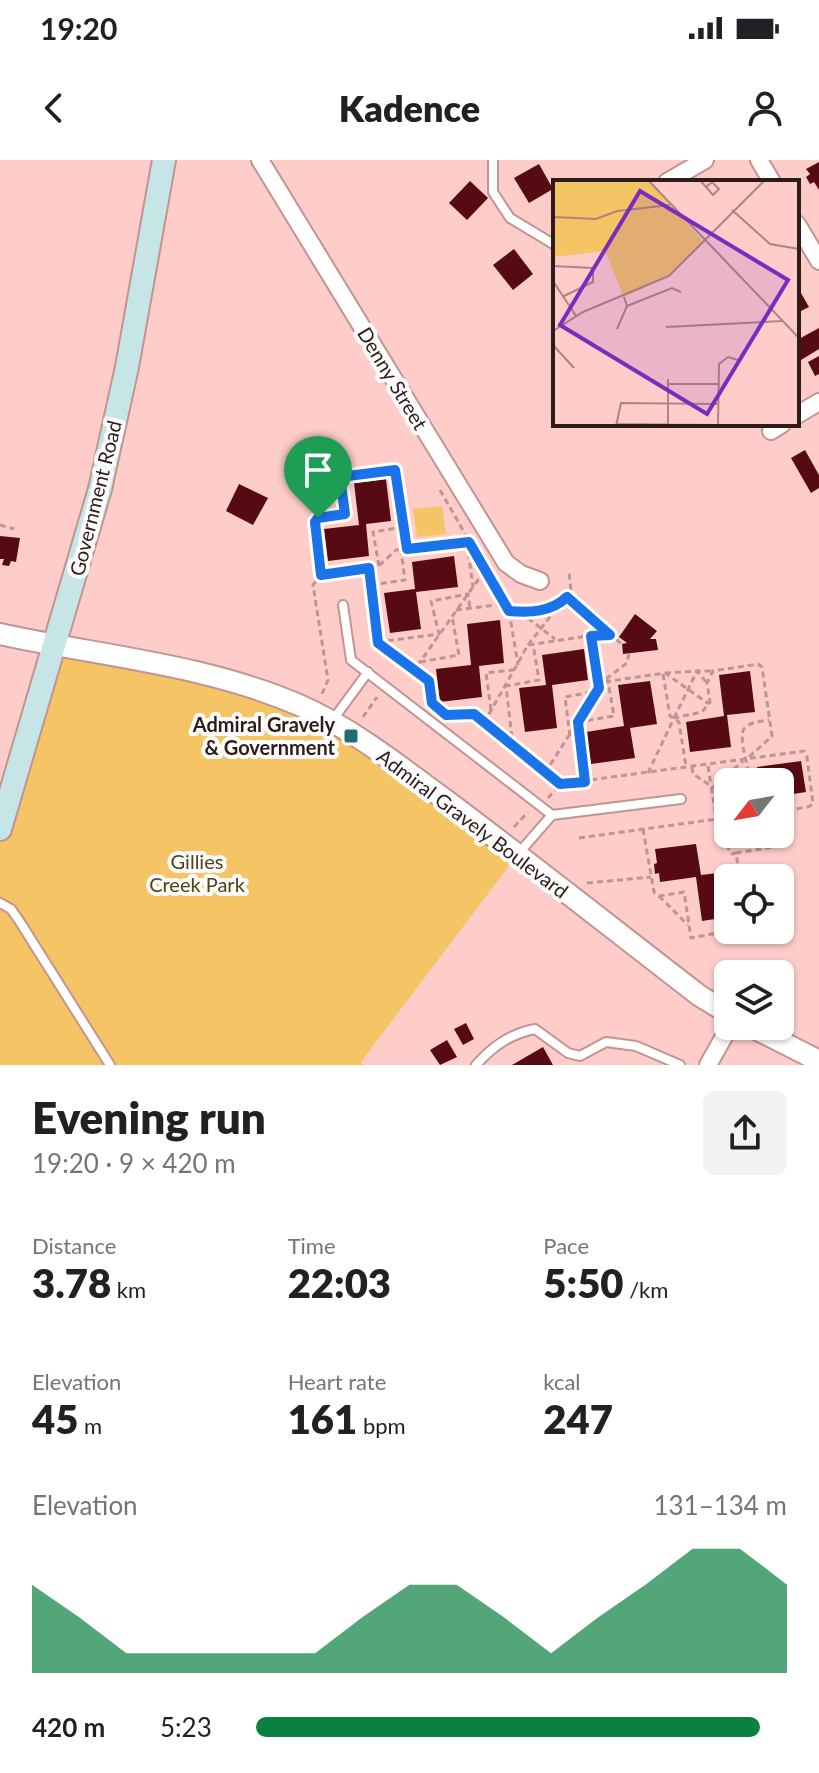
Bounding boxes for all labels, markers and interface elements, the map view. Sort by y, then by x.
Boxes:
text: 19:20 [40,10,117,46]
icon: back [32,86,76,130]
text: Kadence [339,86,480,130]
icon: person [743,86,787,130]
inset map [553,180,799,426]
street label: Denny Street [353,322,433,434]
street label: Government Road [64,418,126,578]
pin [284,436,352,518]
icon: arrive [296,448,340,492]
place label: Admiral Gravely & Government [192,712,336,759]
marker: Admiral Gravely & Government [342,727,360,745]
street label: Admiral Gravely Boulevard [373,743,573,903]
north arrow [714,768,794,848]
map controls [714,768,794,1040]
park label: Gillies Creek Park [149,849,246,896]
button: locate [714,864,794,944]
button: layers [714,960,794,1040]
text: Evening run [32,1091,266,1143]
button: share [703,1091,787,1175]
text: 19:20 · 9 × 420 m [32,1147,236,1179]
text: Distance [32,1232,116,1259]
text: Time [288,1232,336,1259]
text: Pace [543,1232,589,1259]
text: 3.78 [32,1259,111,1307]
text: 22:03 [288,1259,391,1307]
text: 5:50 [543,1259,624,1307]
text: km [111,1276,146,1303]
text: /km [624,1276,668,1303]
text: Elevation [32,1368,121,1395]
text: Heart rate [288,1368,386,1395]
text: kcal [543,1368,581,1395]
text: 45 [32,1395,78,1443]
text: 161 [288,1395,357,1443]
text: 247 [543,1395,613,1443]
text: m [78,1412,102,1439]
text: bpm [357,1412,406,1439]
text: Elevation [32,1489,138,1521]
text: 131–134 m [653,1489,787,1521]
text: 420 m [32,1711,105,1743]
text: 5:23 [160,1711,212,1743]

